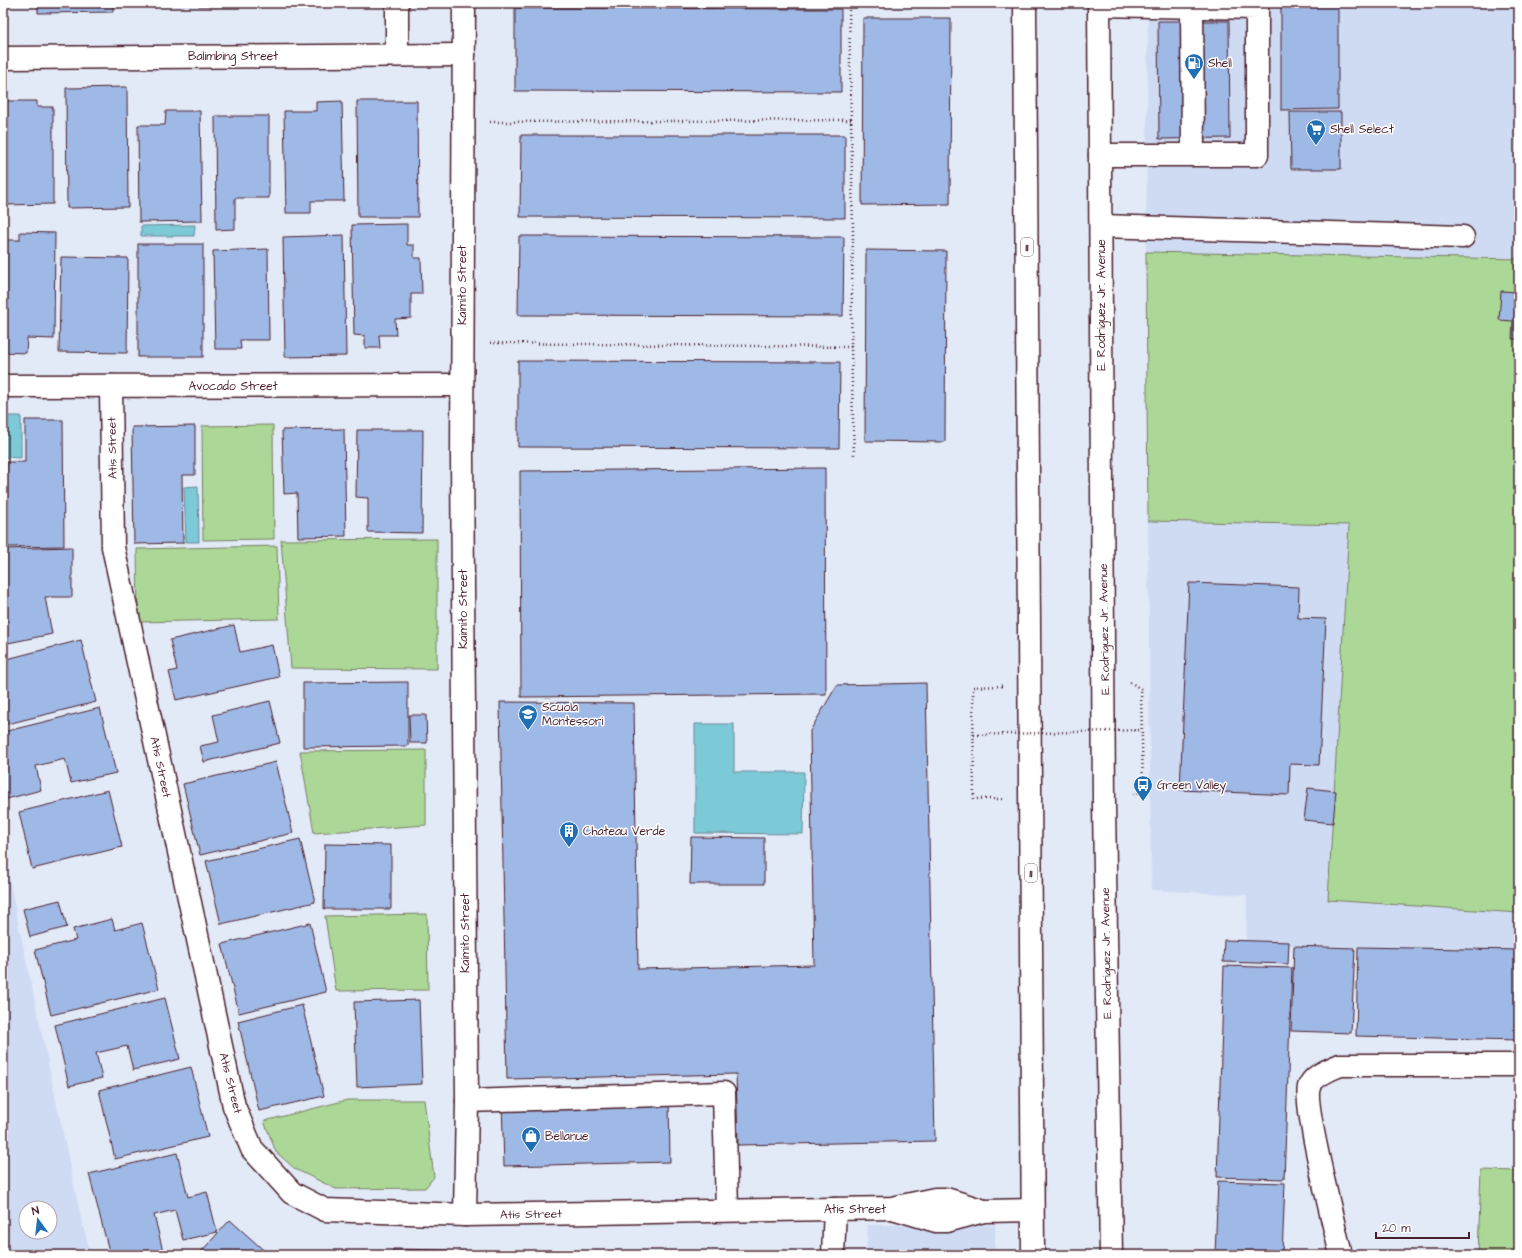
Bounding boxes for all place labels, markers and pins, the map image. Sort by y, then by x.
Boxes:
fuel station icon: Shell [1183,52,1205,80]
place label: Shell [1208,55,1232,72]
supermarket icon: Shell Select [1305,118,1327,146]
place label: Shell Select [1330,121,1394,138]
place label: Scuola Montessori [542,699,603,730]
school or university icon: Scuola Montessori [517,703,539,731]
bus stop icon: Green Valley [1132,774,1154,802]
place label: Green Valley [1157,777,1227,795]
building icon: Chateau Verde [558,820,580,848]
place label: Chateau Verde [583,823,666,840]
shop icon: Bellanue [520,1125,542,1153]
place label: Bellanue [545,1128,589,1145]

